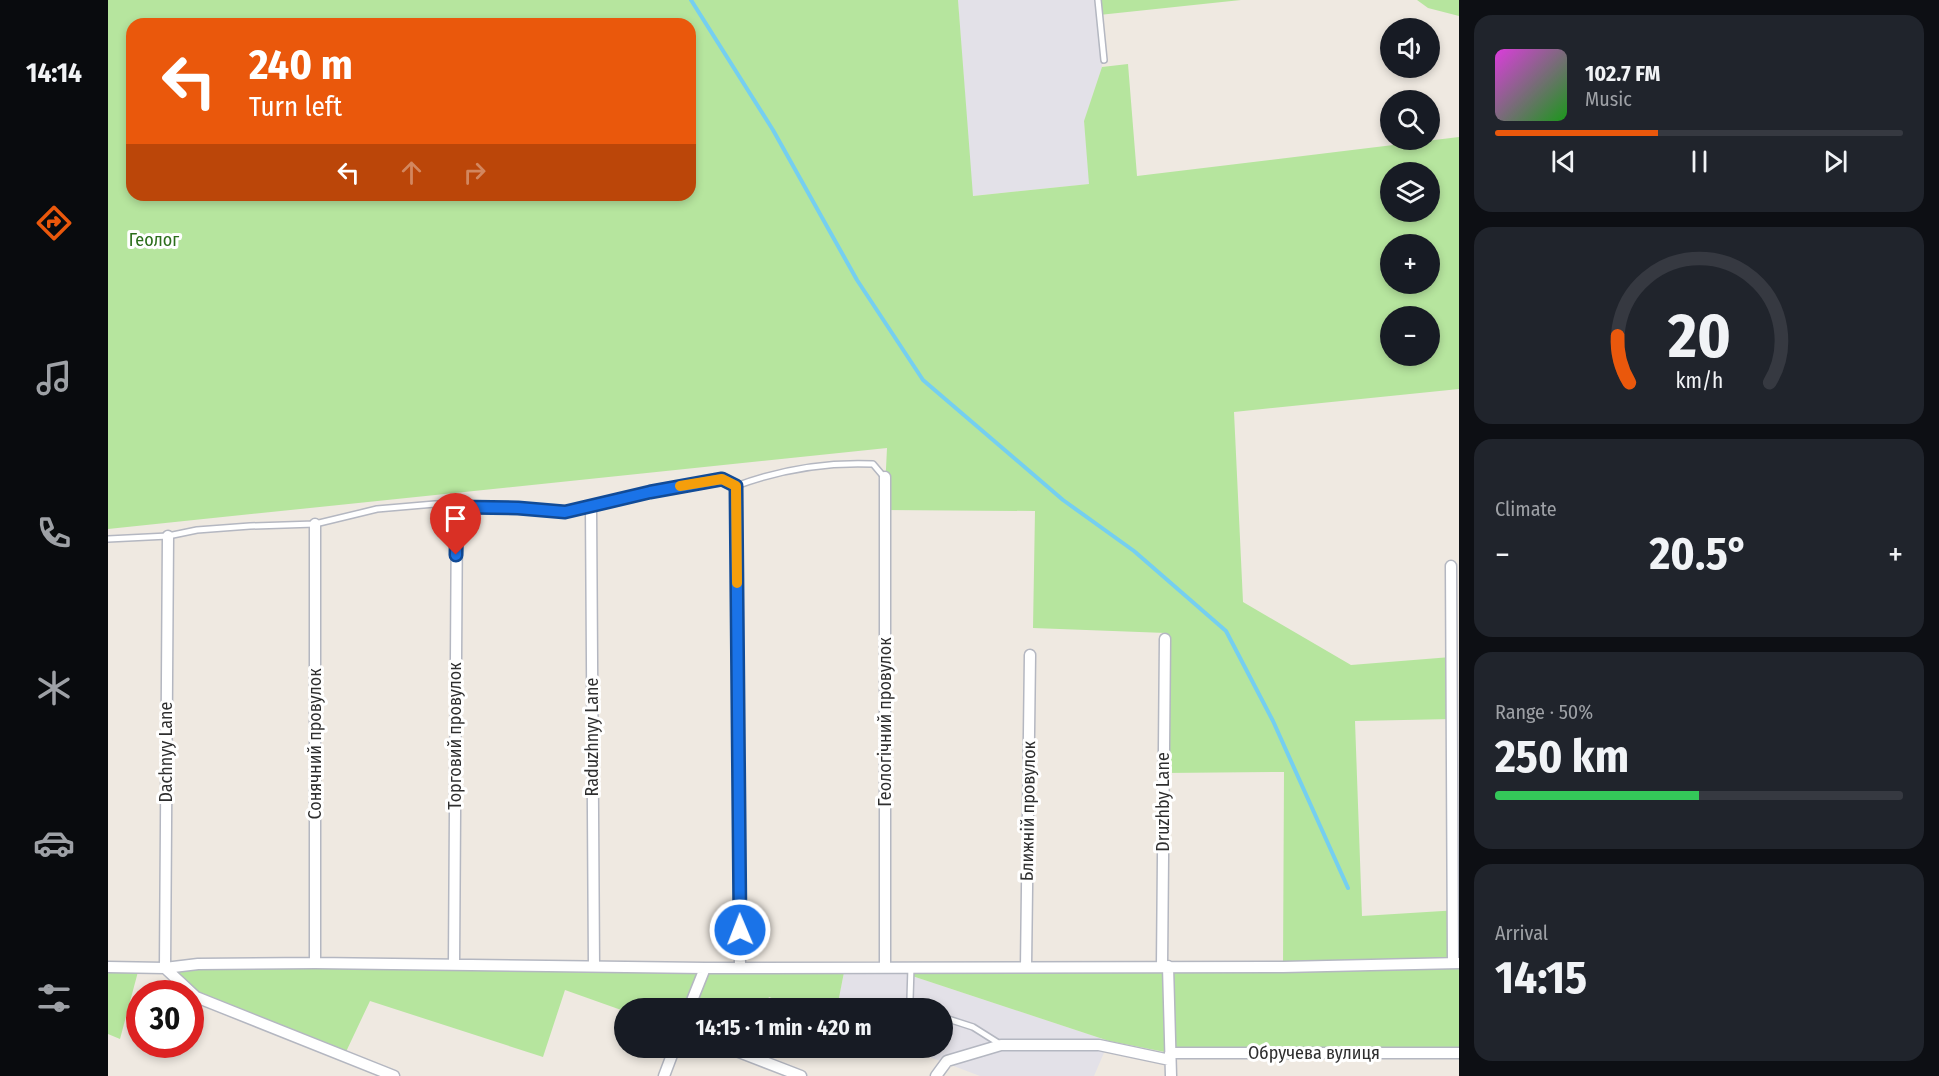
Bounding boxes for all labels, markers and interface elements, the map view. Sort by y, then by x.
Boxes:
map controls [1380,18,1440,366]
button: sound [1380,18,1440,78]
text: 240 m [249,40,353,90]
icon: left [150,42,228,120]
text: 14:14 [26,57,82,89]
text: 102.7 FM [1585,60,1660,87]
text: Music [1585,87,1632,111]
button: search [1380,90,1440,150]
text: Turn left [249,91,342,123]
icon: previous [1547,145,1580,178]
icon: pause [1683,145,1716,178]
icon: next [1819,145,1852,178]
icon: left [332,156,365,189]
icon: ahead [395,156,428,189]
icon: right [458,156,491,189]
button: layers [1380,162,1440,222]
icon: directions [33,202,75,244]
park label: Геолог [129,229,179,251]
button: + [1380,234,1440,294]
text: 20 [1667,299,1730,374]
button: − [1380,306,1440,366]
icon: music [33,357,75,399]
text: km/h [1675,368,1723,394]
pin [430,493,481,555]
text: Climate [1495,497,1557,521]
icon: arrive [439,502,472,535]
icon: phone [33,512,75,554]
text: 20.5° [1649,527,1748,581]
text: − [1495,535,1510,575]
text: + [1888,535,1903,575]
street label: Геологічний провулок [874,637,896,807]
street label: Торговий провулок [444,662,466,810]
icon: climate [33,667,75,709]
street label: Сонячний провулок [304,668,326,820]
street label: Raduzhnyy Lane [581,677,603,796]
text: Range · 50% [1495,700,1593,724]
street label: Dachnyy Lane [155,701,177,802]
text: 250 km [1495,730,1629,784]
street label: Ближній провулок [1016,740,1040,881]
street label: Druzhby Lane [1152,752,1174,852]
icon: car [33,822,75,864]
position arrow [708,898,772,962]
text: Arrival [1495,921,1548,945]
text: 14:15 [1495,951,1587,1005]
icon: filters [33,977,75,1019]
speed limit sign: 30 [126,980,204,1058]
text: 14:15 · 1 min · 420 m [696,1014,871,1041]
street label: Обручева вулиця [1248,1042,1380,1064]

